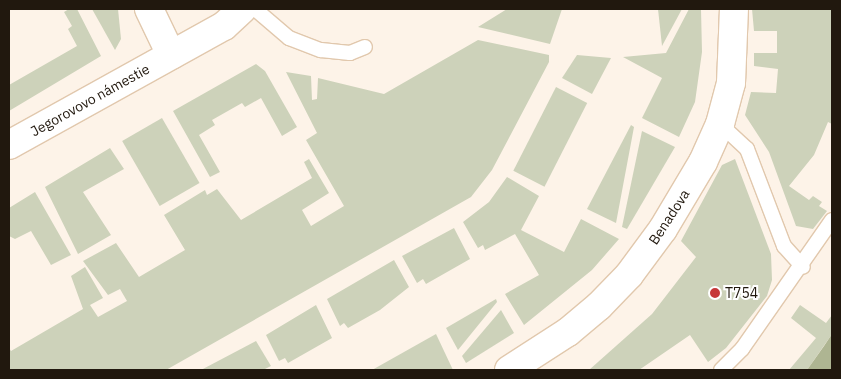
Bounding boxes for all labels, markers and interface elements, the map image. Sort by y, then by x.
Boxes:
street label: Jegorovovo námestie [28,60,152,140]
street label: Benadova [645,186,693,248]
place label: T754 [725,285,758,301]
marker: T754 [709,287,721,299]

